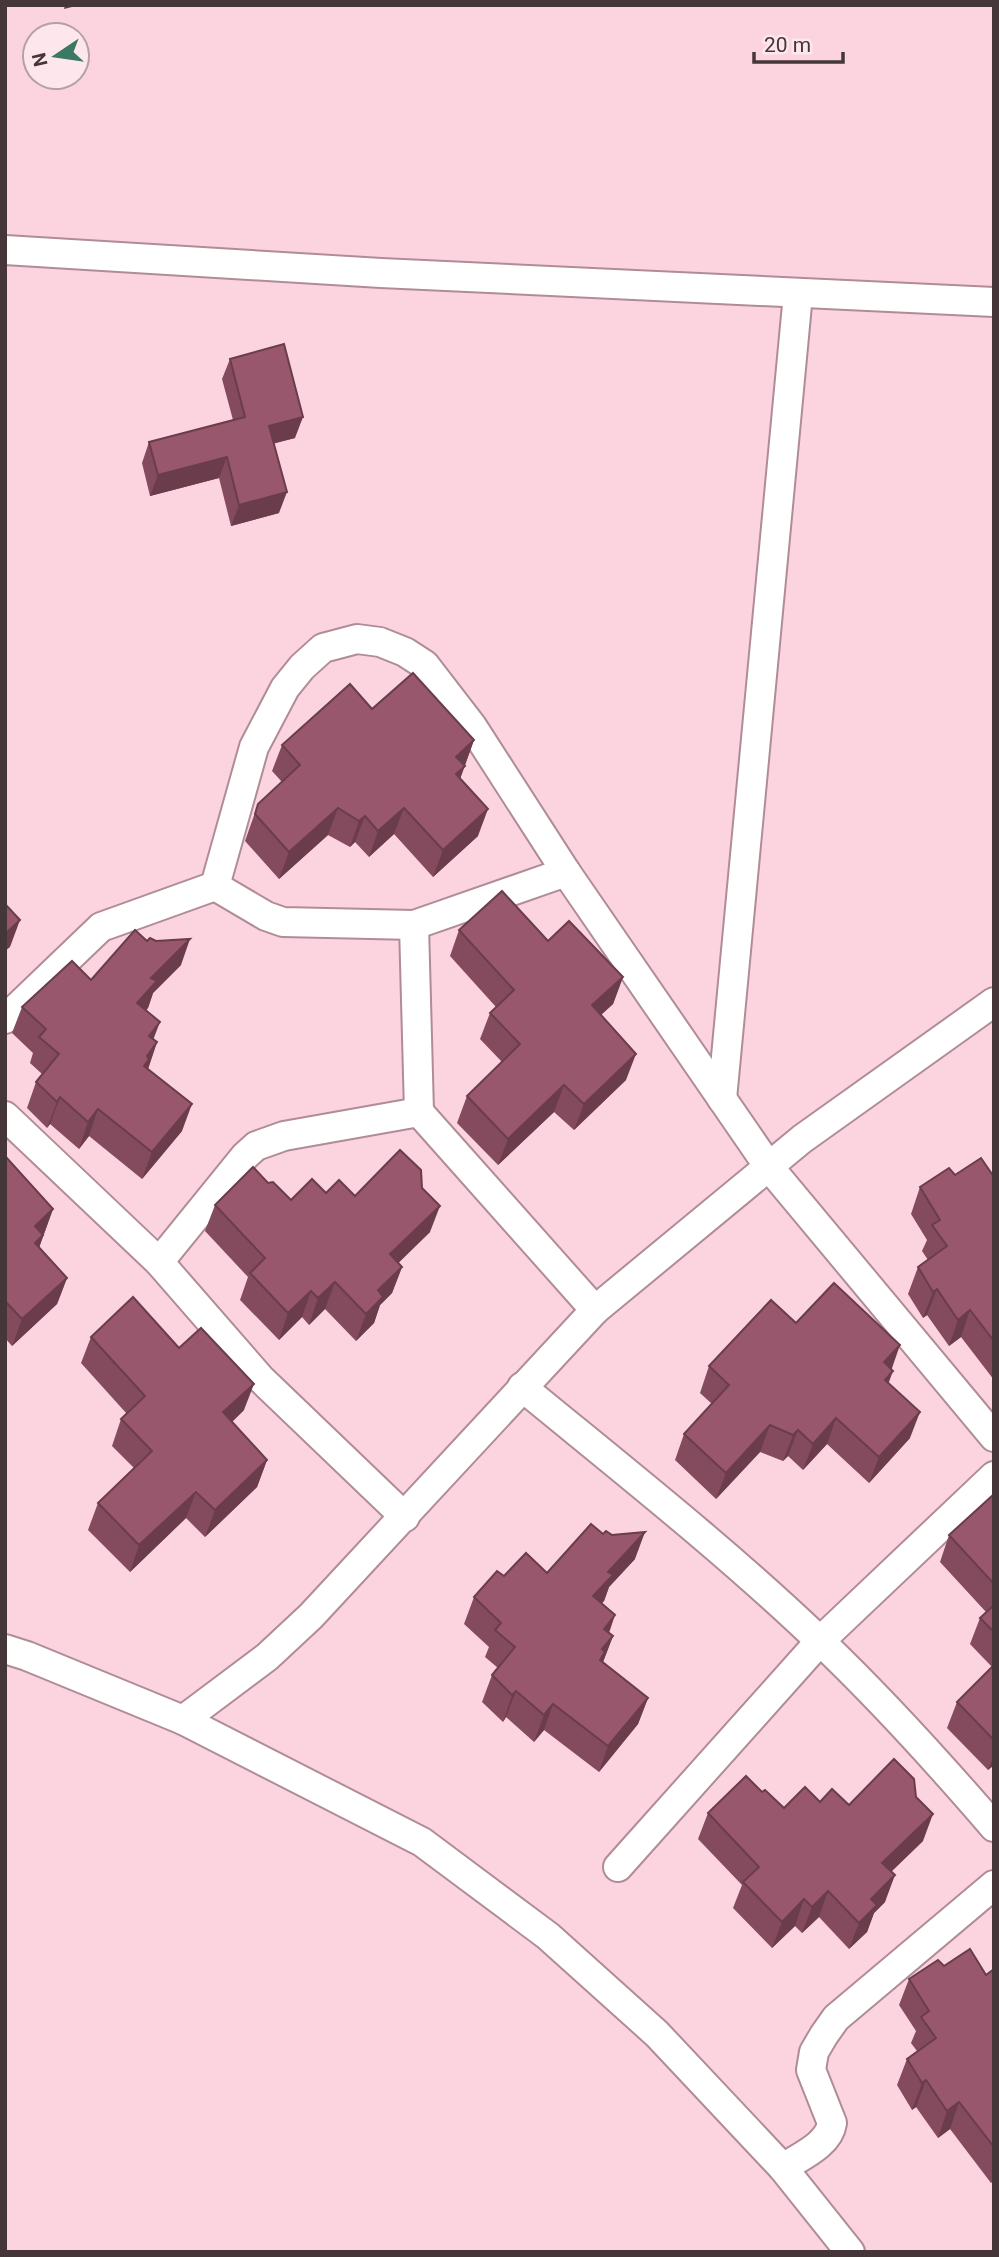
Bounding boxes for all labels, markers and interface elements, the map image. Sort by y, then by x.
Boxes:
north arrow [21,21,91,91]
scale bar [754,21,843,65]
text: 20 m [764,33,811,57]
text: N [27,51,53,69]

